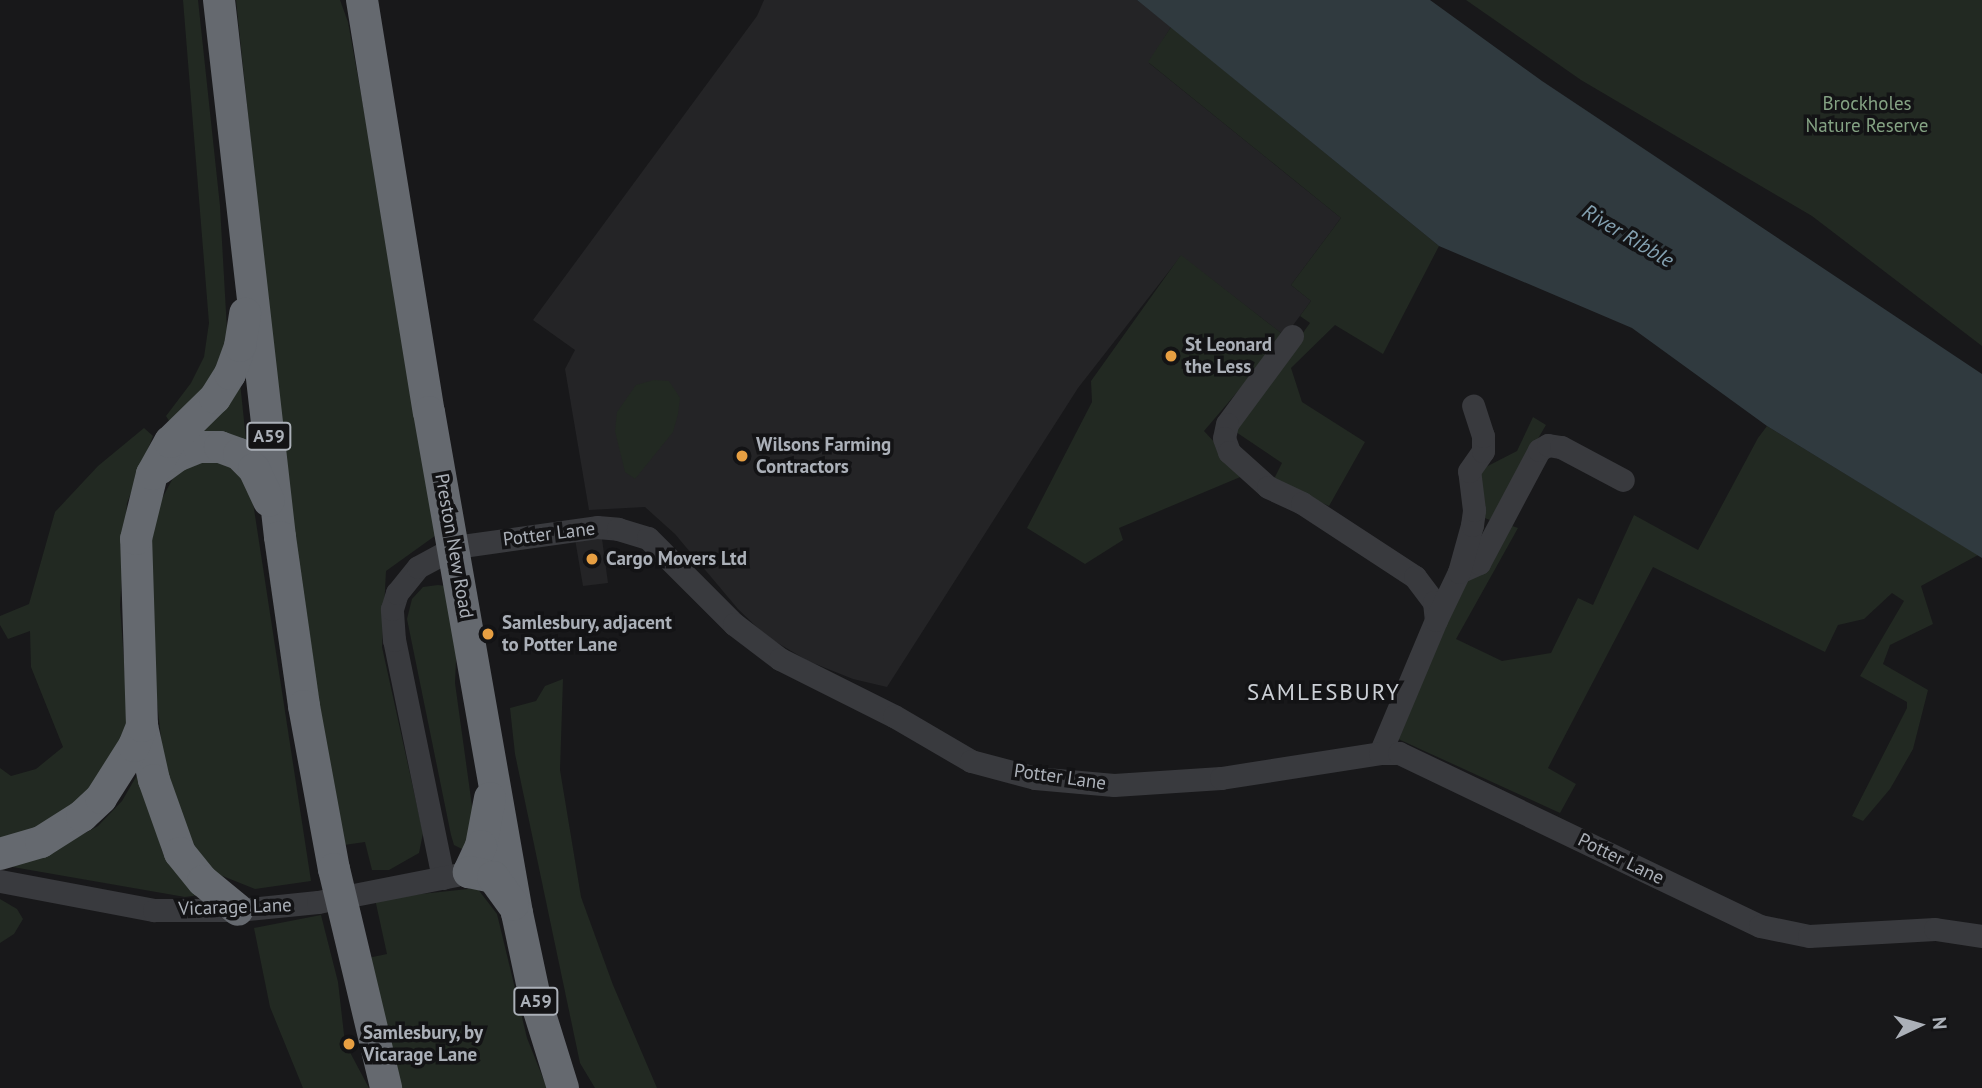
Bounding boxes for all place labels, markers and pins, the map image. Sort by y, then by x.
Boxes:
place label: St Leonard the Less [1185,334,1272,378]
marker: St Leonard the Less [1163,348,1179,364]
place label: Wilsons Farming Contractors [756,434,891,478]
marker: Wilsons Farming Contractors [734,448,750,464]
place label: Cargo Movers Ltd [606,548,747,570]
marker: Cargo Movers Ltd [584,551,600,567]
place label: Samlesbury, adjacent to Potter Lane [502,612,673,656]
marker: Samlesbury, adjacent to Potter Lane [480,626,496,642]
place label: Samlesbury, by Vicarage Lane [363,1022,484,1066]
marker: Samlesbury, by Vicarage Lane [341,1036,357,1052]

